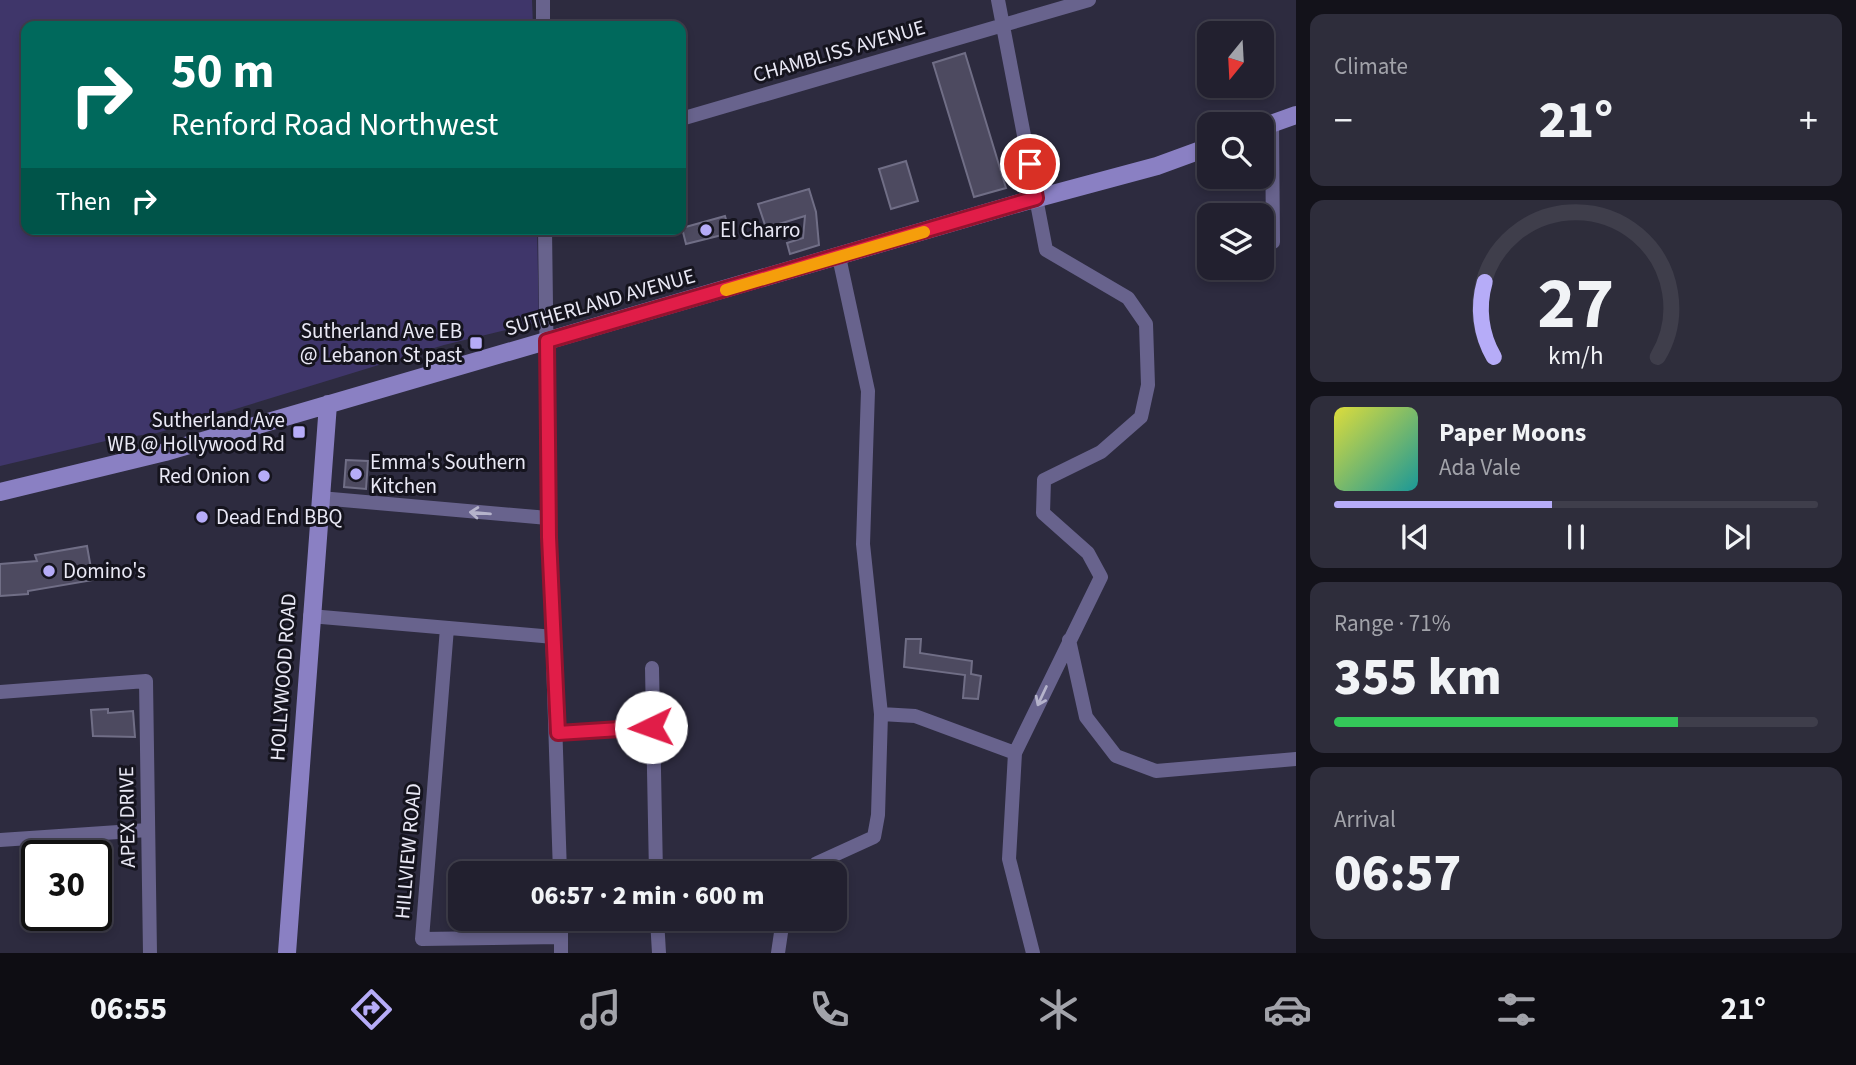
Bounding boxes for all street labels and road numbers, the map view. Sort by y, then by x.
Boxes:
street label: CHAMBLISS AVENUE [749,12,929,90]
street label: SUTHERLAND AVENUE [502,261,698,343]
street label: HOLLYWOOD ROAD [262,592,304,762]
street label: APEX DRIVE [111,766,143,868]
street label: HILLVIEW ROAD [387,782,429,920]

